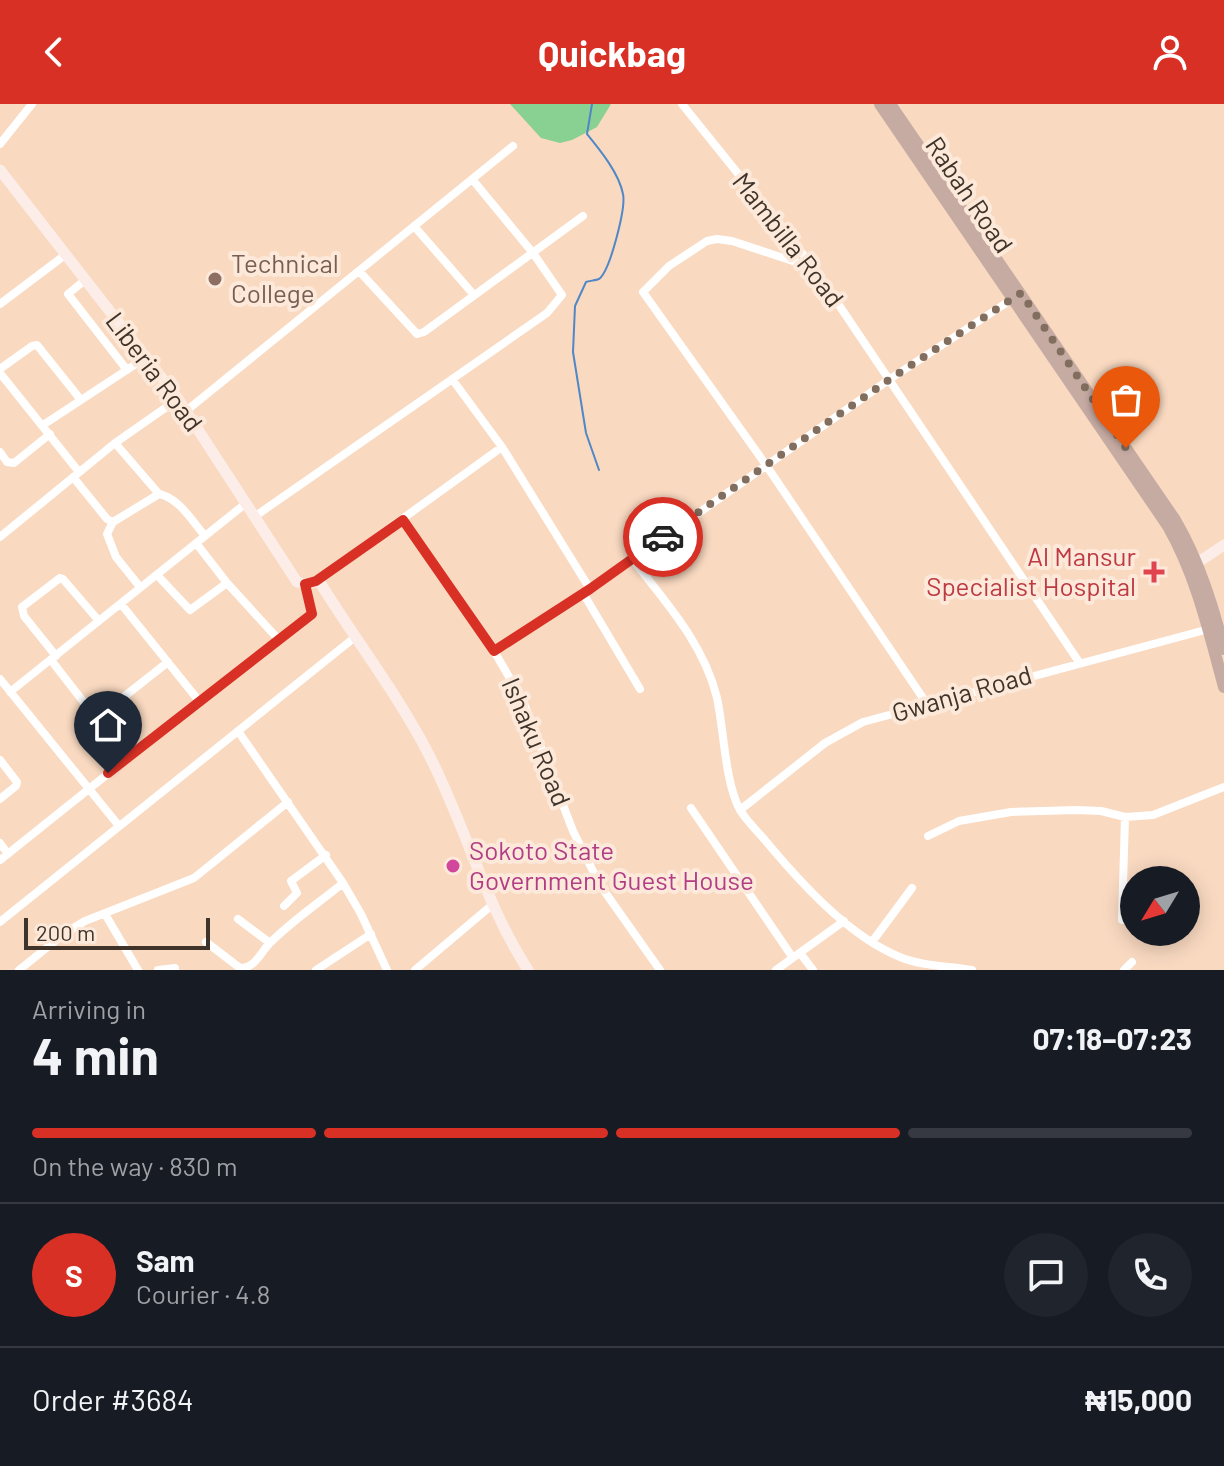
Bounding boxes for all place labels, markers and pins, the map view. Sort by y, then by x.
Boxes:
place label: Technical College [231,247,339,308]
marker: Technical College [206,270,224,288]
pin [1092,366,1160,448]
place label: Al Mansur Specialist Hospital [926,540,1137,601]
marker: Al Mansur Specialist Hospital [1143,561,1165,583]
pin [74,691,142,773]
place label: Sokoto State Government Guest House [469,834,754,895]
marker: Sokoto State Government Guest House [444,857,462,875]

